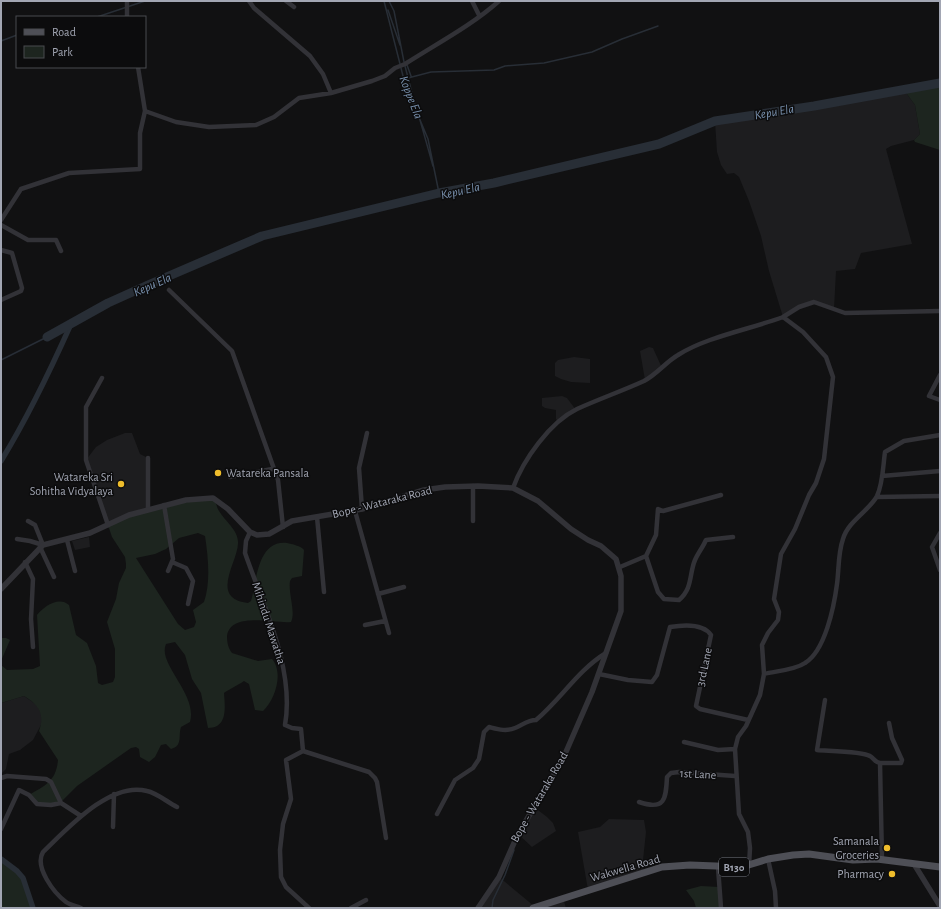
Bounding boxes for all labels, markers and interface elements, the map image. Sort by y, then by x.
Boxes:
legend [16,16,146,68]
text: Road [52,26,76,38]
text: Park [52,46,73,58]
water label: Koppe Ela [396,74,425,121]
water label: Kepu Ela [753,103,795,122]
water label: Kepu Ela [439,181,482,202]
water label: Kepu Ela [132,271,174,299]
place label: Watareka Pansala [226,467,310,479]
marker: Watareka Pansala [213,468,223,478]
place label: Watareka Sri Sohitha Vidyalaya [30,471,113,498]
marker: Watareka Sri Sohitha Vidyalaya [116,479,126,489]
street label: Bope - Wataraka Road [331,484,433,520]
street label: Mihindu Mawatha [250,580,288,666]
street label: 3rd Lane [694,647,714,687]
street label: Bope - Wataraka Road [508,750,570,844]
street label: 1st Lane [679,767,717,781]
place label: Samanala Groceries [833,835,879,861]
marker: Samanala Groceries [882,843,892,853]
street label: Wakwella Road [589,852,661,884]
road number: B130 [719,858,749,876]
place label: Pharmacy [837,868,884,881]
marker: Pharmacy [887,869,897,879]

